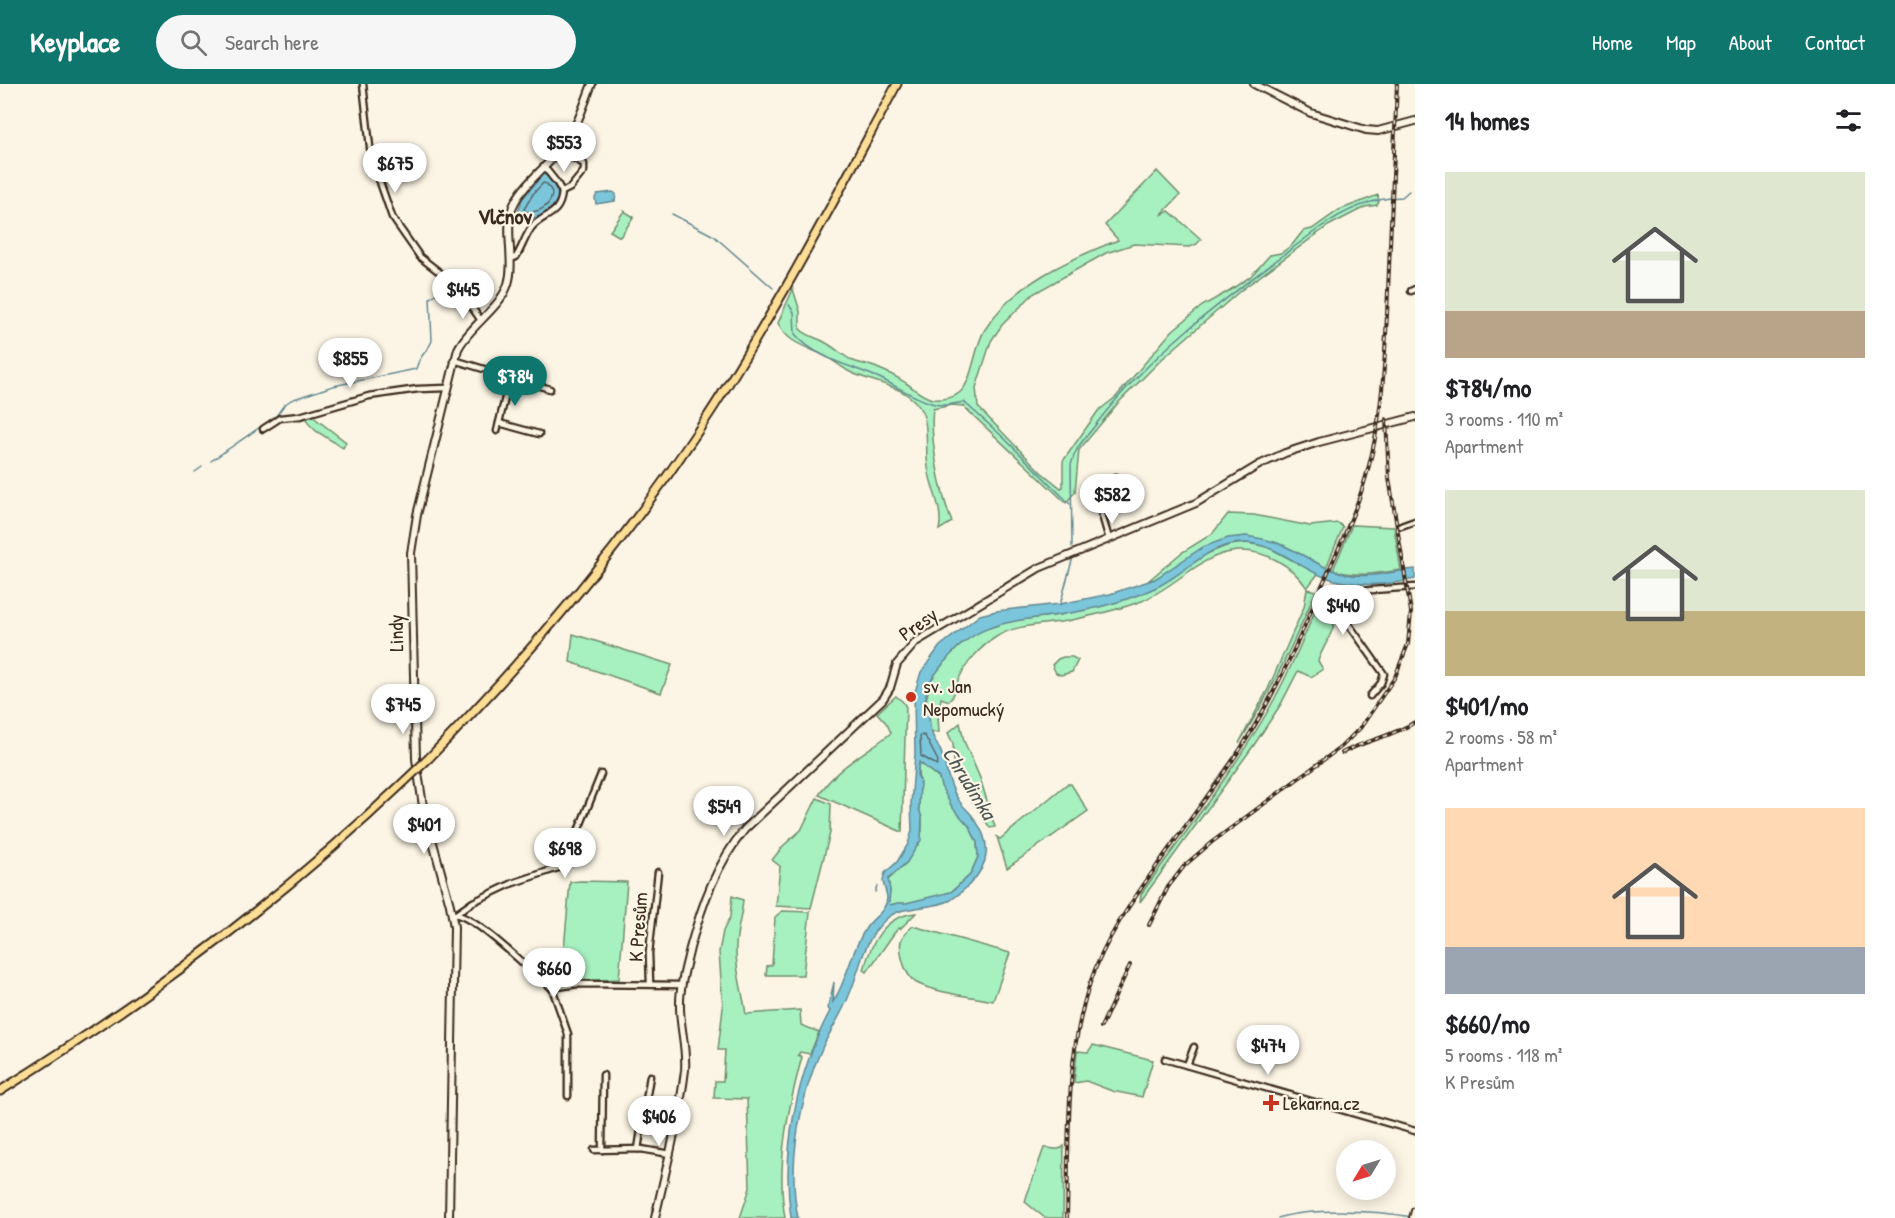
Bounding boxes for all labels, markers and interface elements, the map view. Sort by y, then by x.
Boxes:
search box [156,15,576,69]
text: Keyplace [30,23,120,61]
icon: search [177,26,210,59]
text: Search here [225,27,319,57]
text: Home [1592,28,1633,57]
text: Map [1666,28,1696,57]
text: About [1729,28,1772,57]
text: Contact [1805,28,1865,57]
text: 14 homes [1445,103,1530,138]
icon: filters [1832,104,1865,137]
pin: $553 [528,122,600,173]
text: $553 [546,128,582,155]
pin: $675 [359,143,431,194]
text: $675 [377,149,413,176]
district label: Vlčnov [478,201,532,231]
icon: home [1601,211,1709,319]
pin: $445 [427,269,499,320]
text: $445 [446,275,480,302]
pin: $855 [314,338,386,389]
text: $855 [332,344,368,371]
pin: $784 [479,356,551,407]
text: $784 [497,362,533,389]
text: $784/mo [1445,370,1531,405]
text: 3 rooms · 110 m² [1445,405,1563,432]
text: Apartment [1445,432,1523,459]
pin: $582 [1076,474,1148,525]
text: $582 [1094,480,1130,507]
icon: home [1601,529,1709,637]
pin: $440 [1307,585,1379,636]
text: $440 [1326,591,1360,618]
street label: Presy [893,600,942,647]
street label: Lindy [382,614,409,652]
place label: sv. Jan Nepomucký [923,672,1004,722]
pin: $745 [367,684,439,735]
text: $401/mo [1445,688,1528,723]
text: $745 [385,690,421,717]
marker: sv. Jan Nepomucký [904,690,918,704]
text: 2 rooms · 58 m² [1445,723,1557,750]
water label: Chrudimka [936,741,1005,827]
text: Apartment [1445,750,1523,777]
pin: $549 [688,786,760,837]
text: $549 [707,792,741,819]
pin: $401 [388,804,460,855]
text: $401 [407,810,441,837]
pin: $698 [529,828,601,879]
text: $698 [548,834,582,861]
icon: home [1601,847,1709,955]
street label: K Presům [622,891,653,963]
pin: $660 [518,948,590,999]
text: $660 [536,954,572,981]
text: $660/mo [1445,1006,1530,1041]
pin: $474 [1232,1025,1304,1076]
text: $474 [1250,1031,1286,1058]
text: 5 rooms · 118 m² [1445,1041,1562,1068]
text: K Presům [1445,1068,1515,1095]
place label: Lekarna.cz [1283,1089,1360,1116]
pin: $406 [623,1096,695,1147]
marker: Lekarna.cz [1264,1096,1278,1110]
text: $406 [642,1102,676,1129]
north arrow [1336,1140,1396,1200]
map controls [1336,1140,1396,1200]

